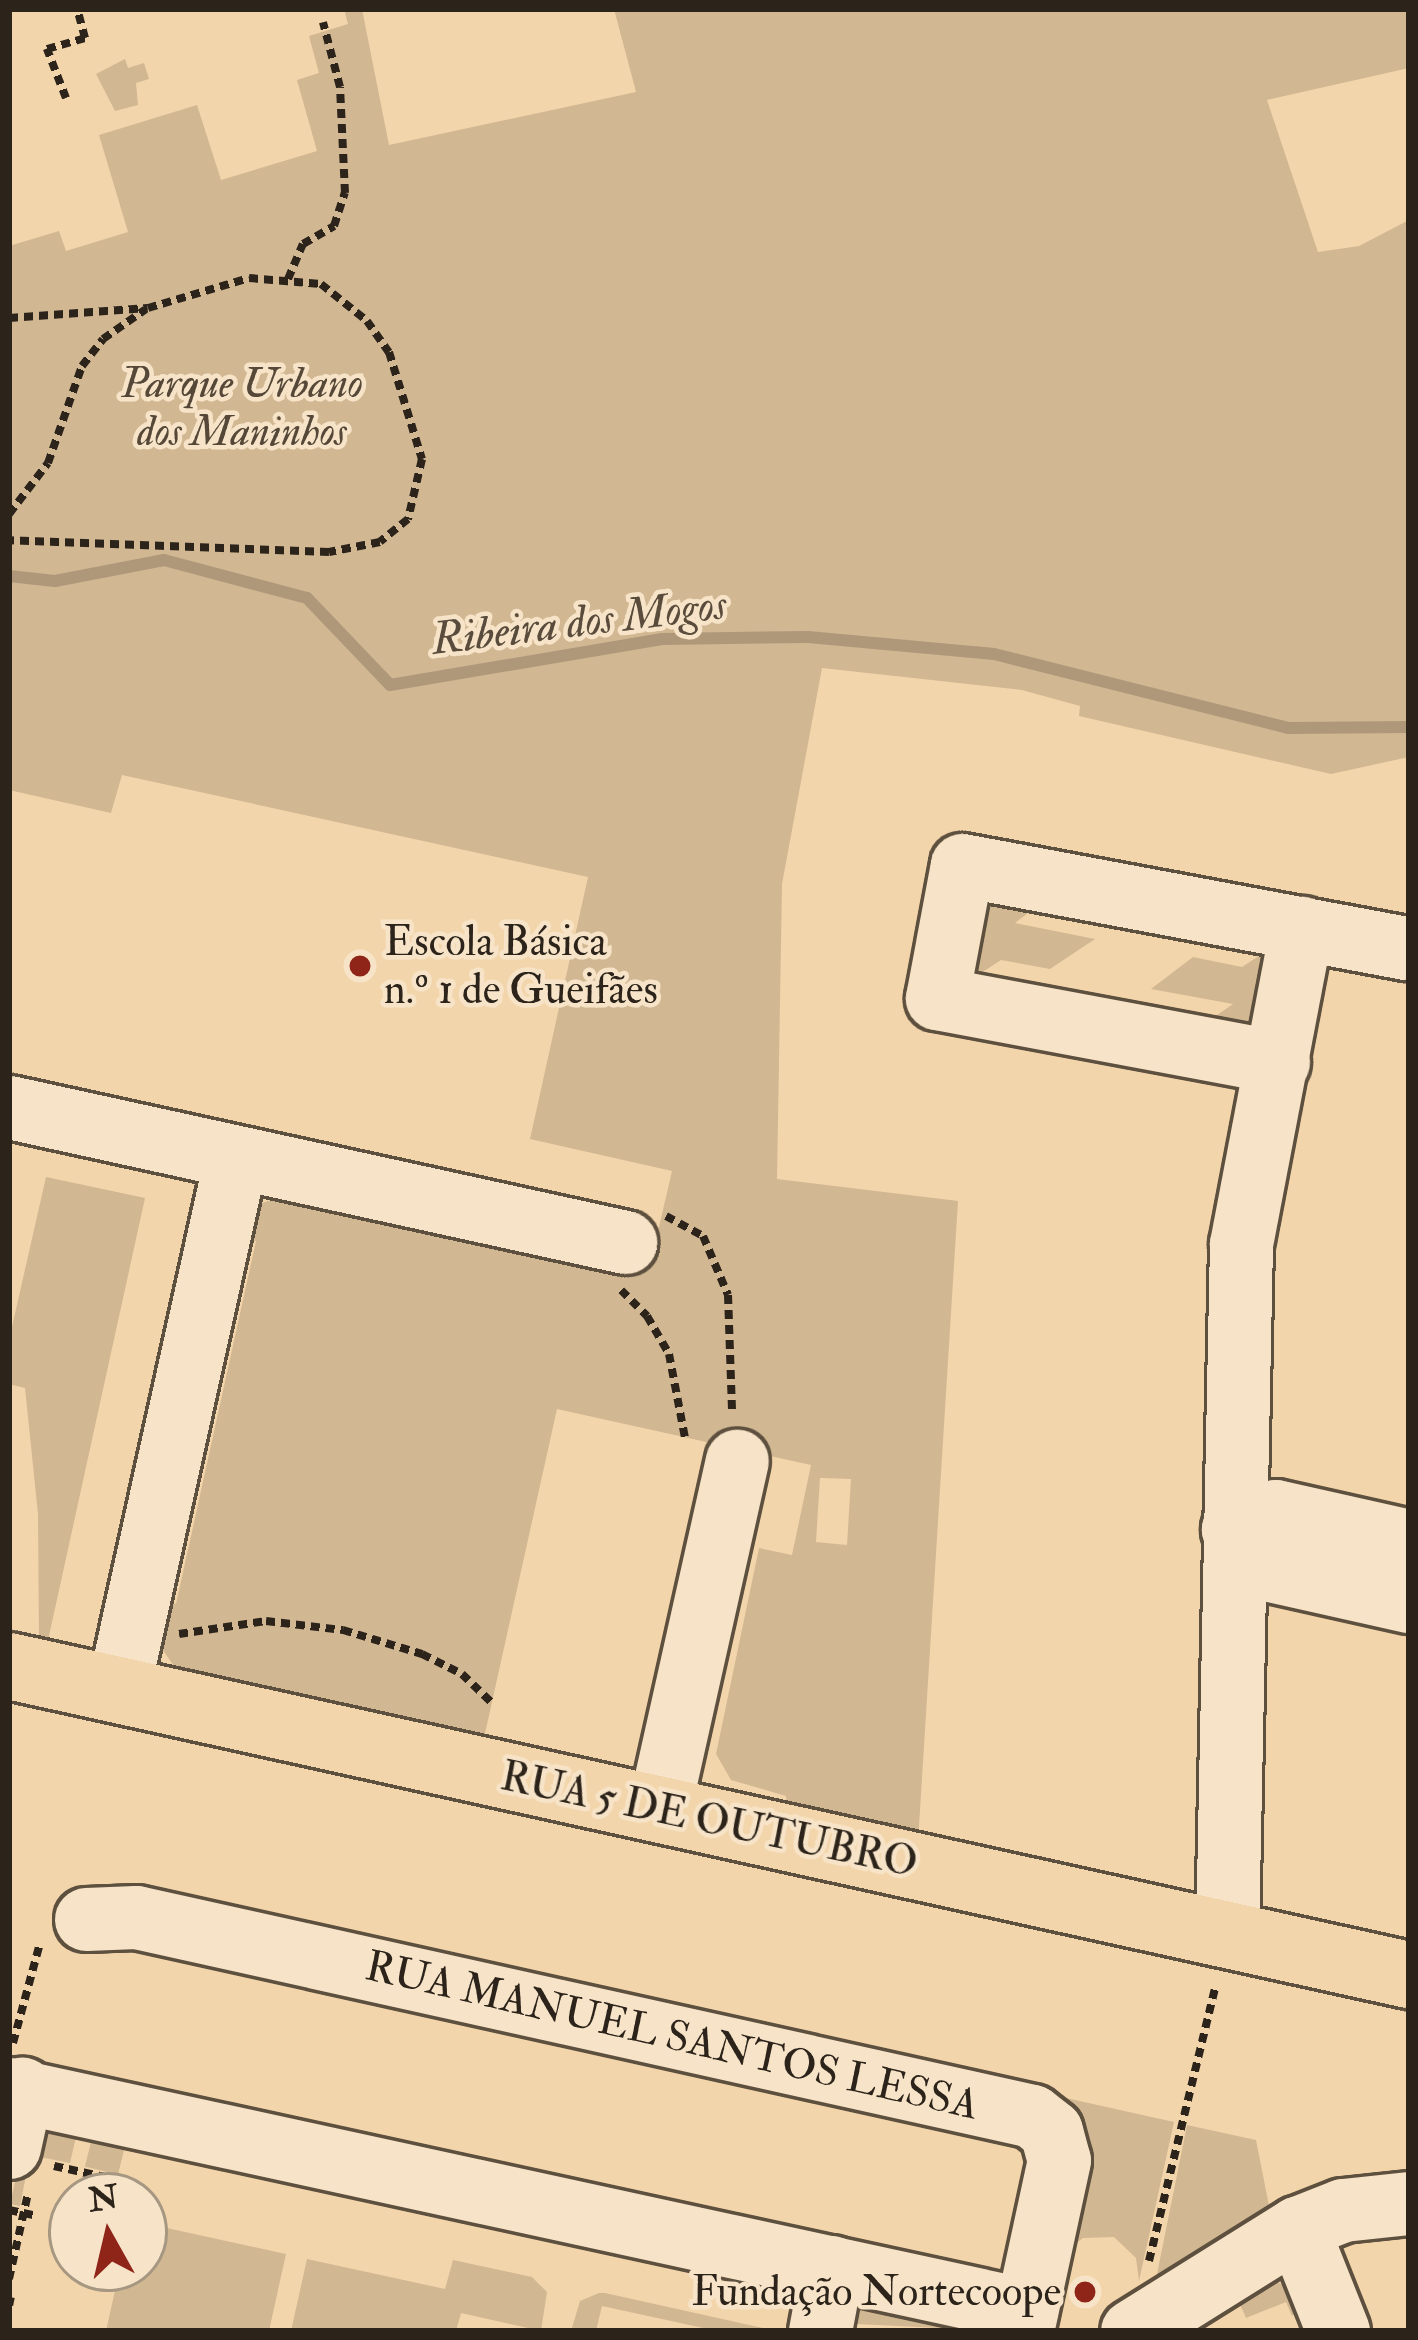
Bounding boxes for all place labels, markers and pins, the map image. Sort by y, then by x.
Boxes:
place label: Escola Básica n.º 1 de Gueifães [384,917,658,1016]
marker: Escola Básica n.º 1 de Gueifães [347,953,373,979]
place label: Fundação Nortecoope [691,2267,1061,2317]
marker: Fundação Nortecoope [1072,2279,1098,2305]

